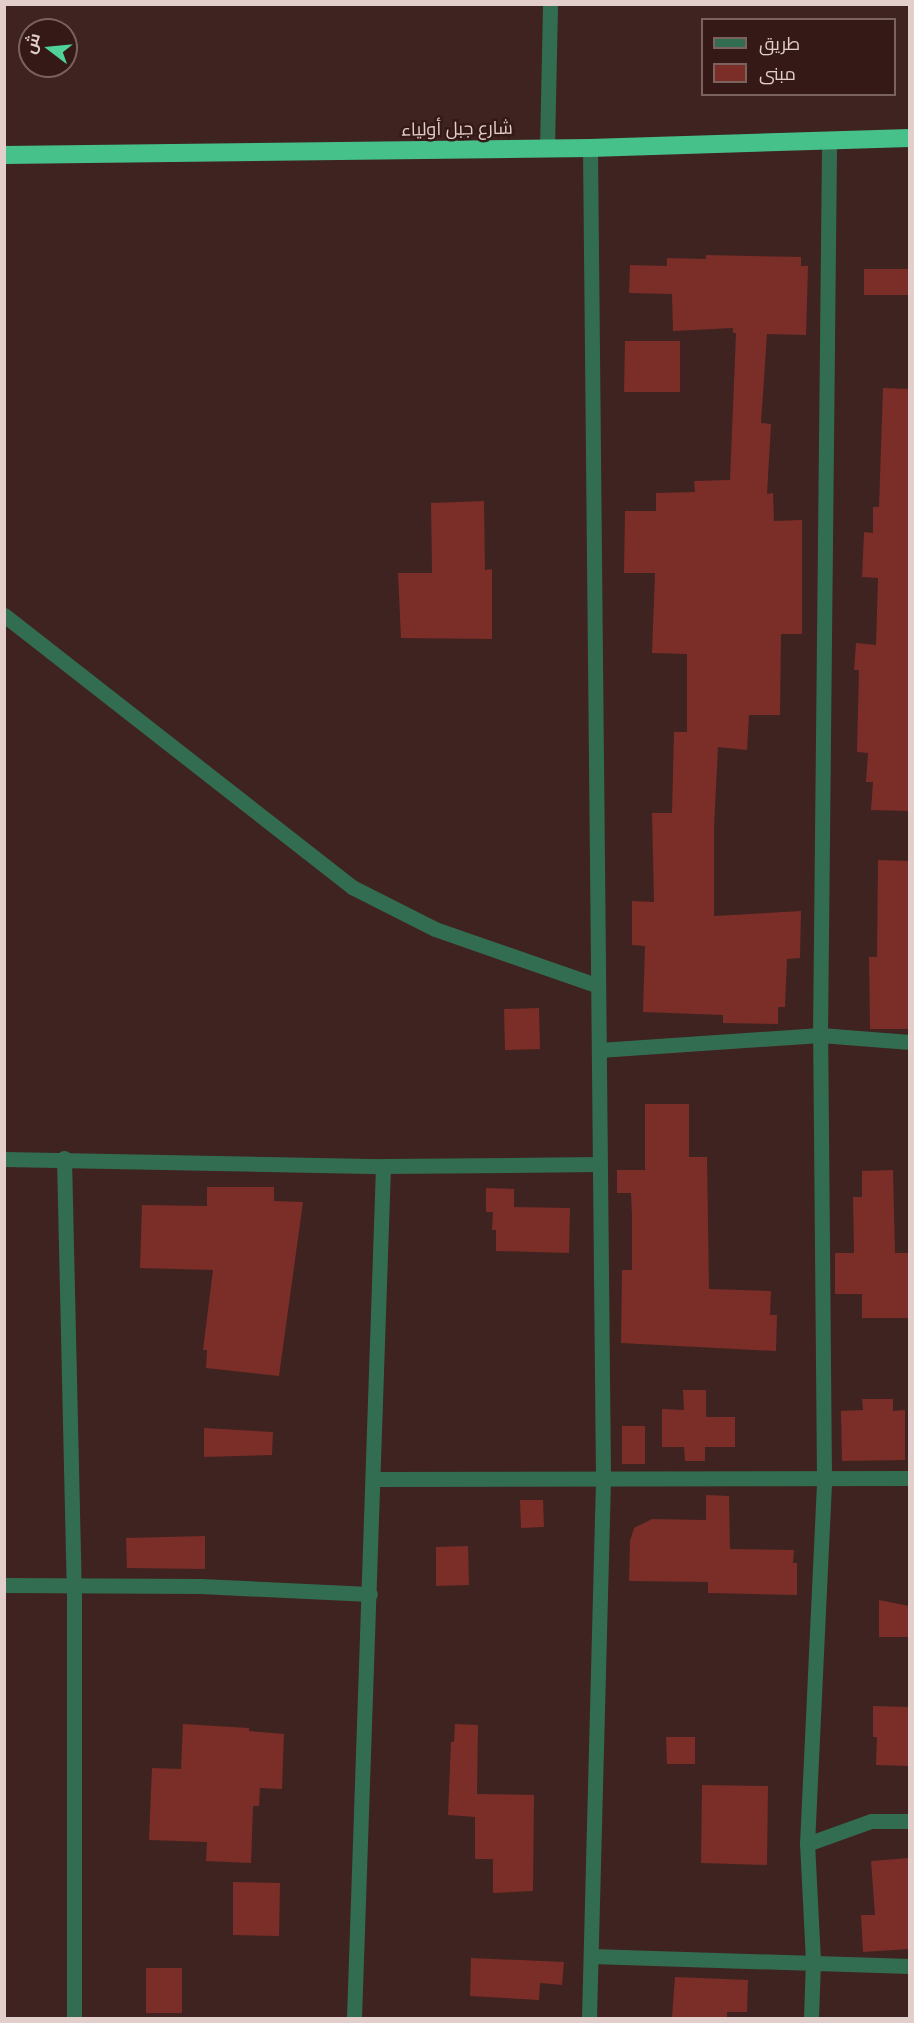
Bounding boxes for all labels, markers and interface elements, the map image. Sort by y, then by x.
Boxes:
north arrow [18,18,78,78]
legend [701,18,896,96]
text: ش [20,31,44,56]
text: طريق [759,33,800,54]
text: مبنى [759,63,796,84]
street label: شارع جبل أولياء [401,117,513,141]

